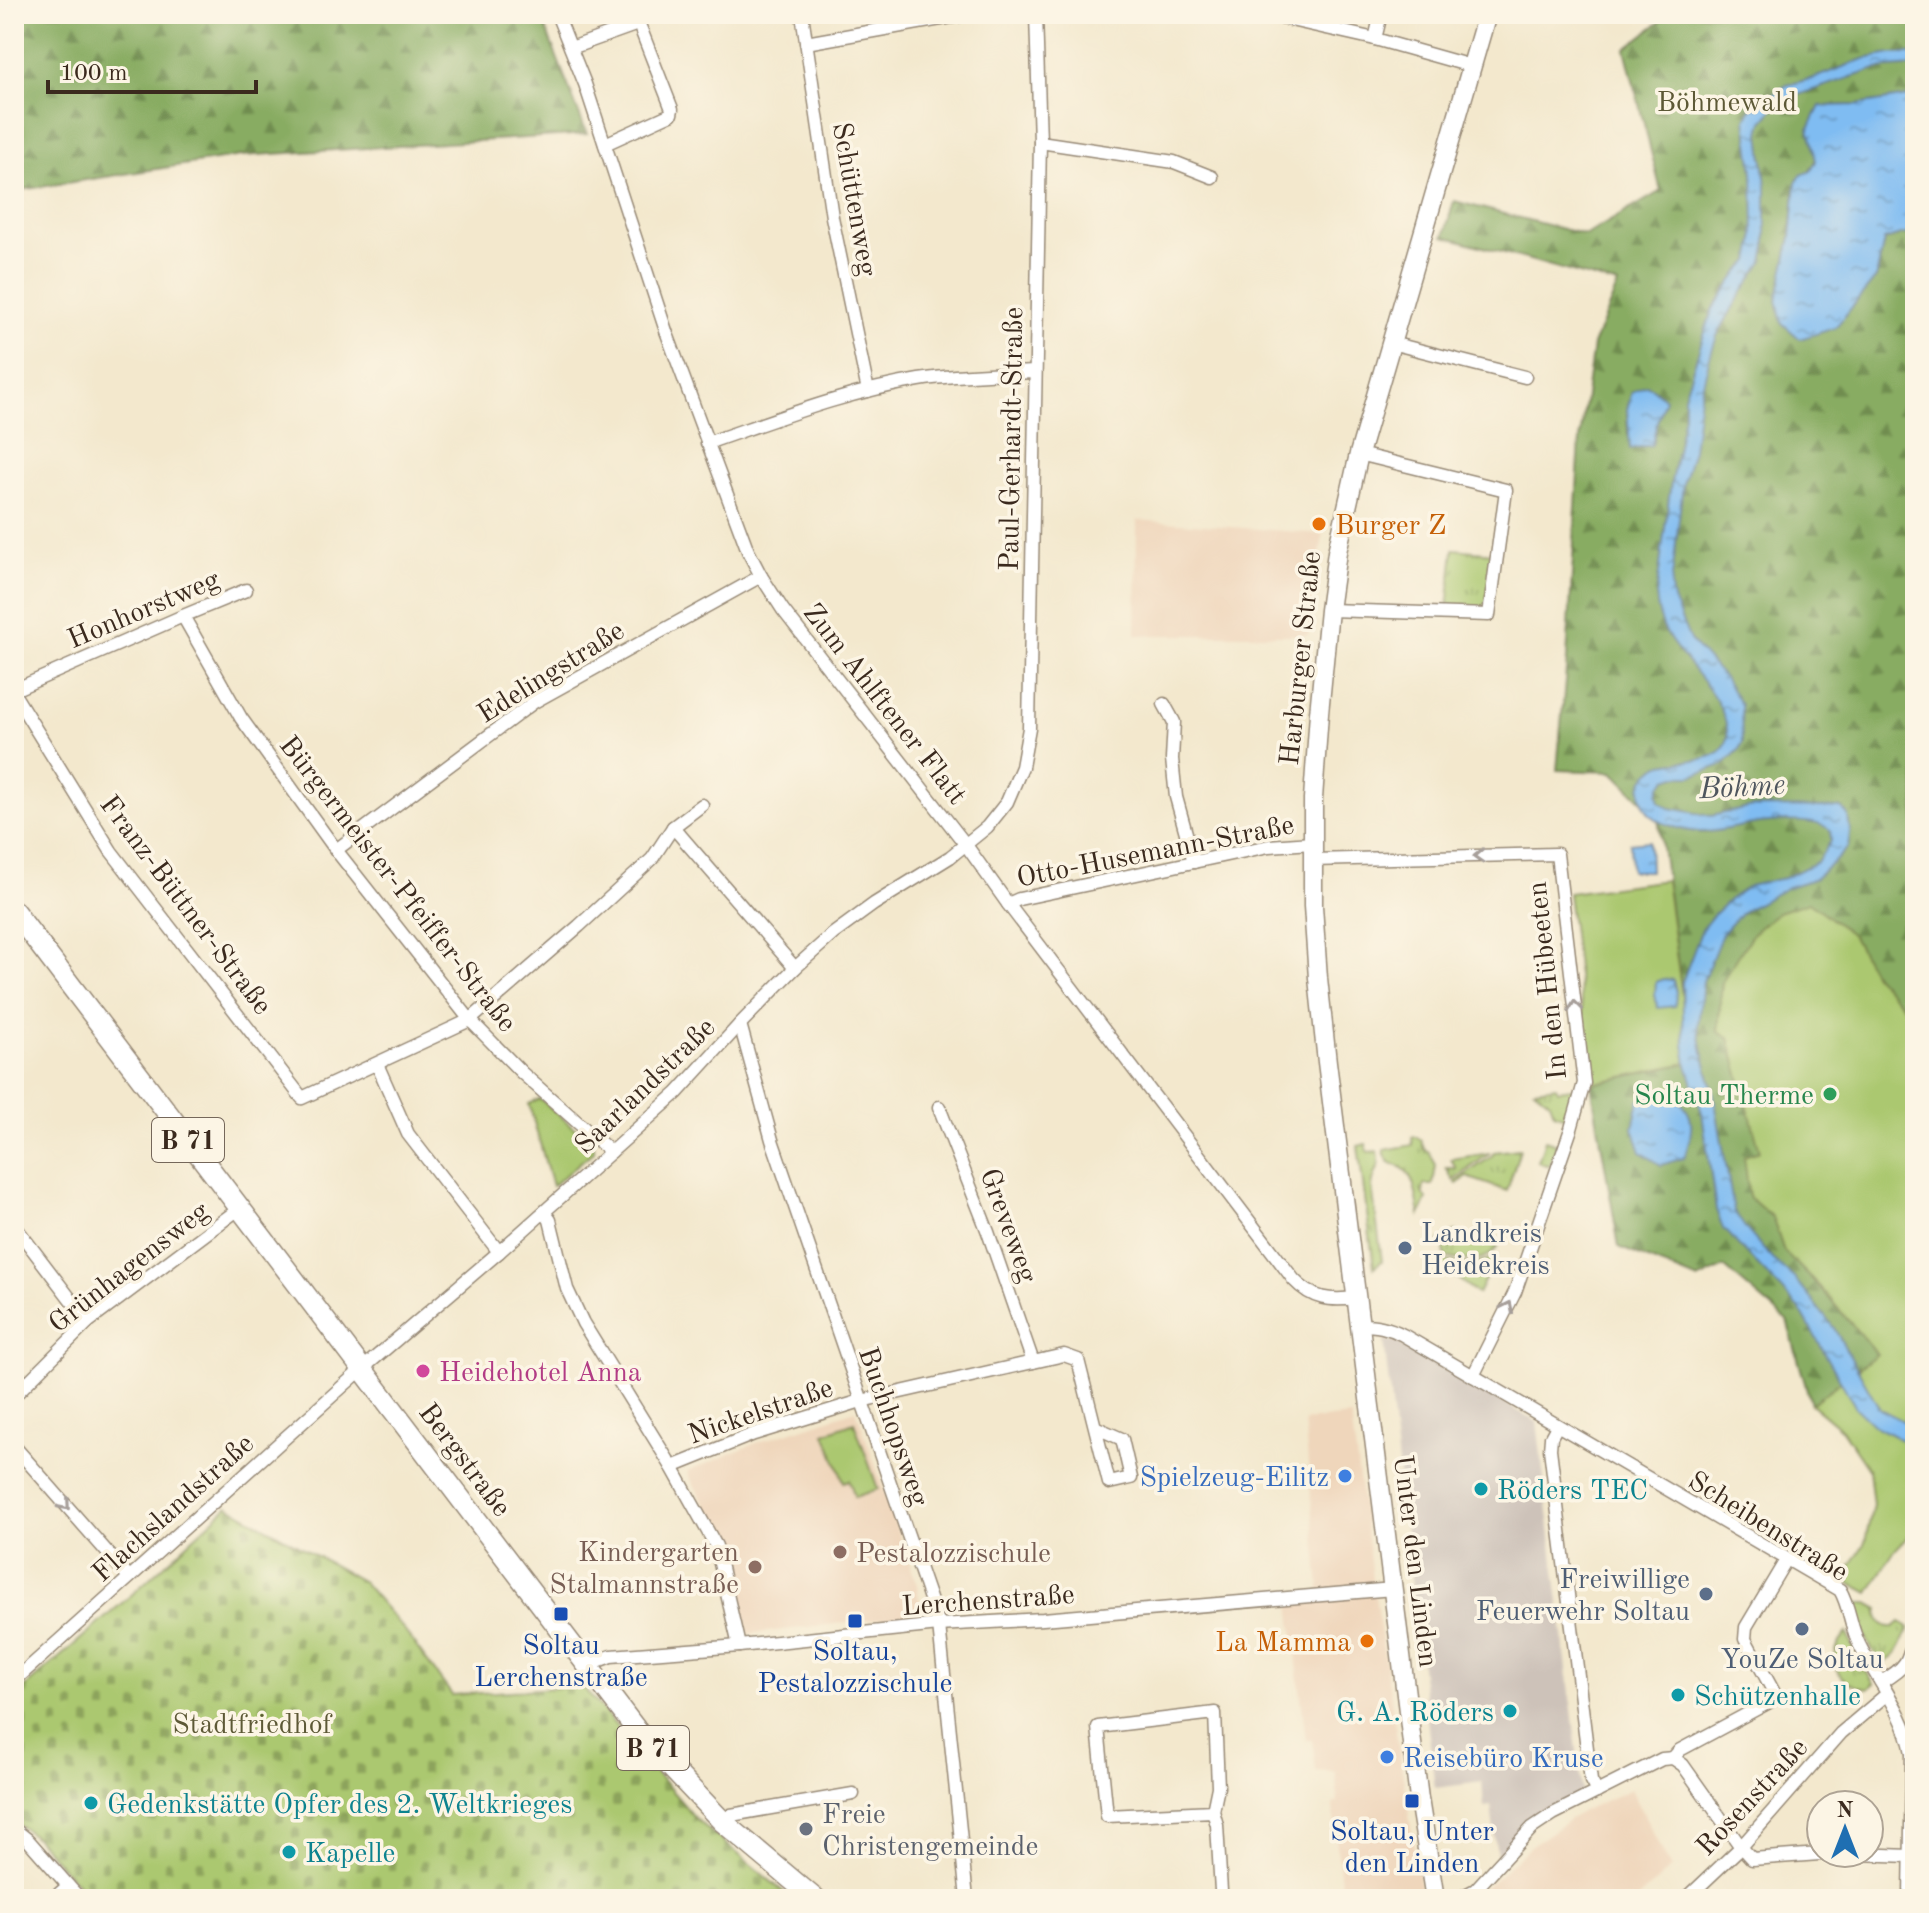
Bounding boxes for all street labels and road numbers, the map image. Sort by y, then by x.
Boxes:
street label: Schüttenweg [826,120,880,279]
street label: Paul-Gerhardt-Straße [997,307,1029,571]
street label: Harburger Straße [1277,550,1327,767]
street label: Honhorstweg [64,566,224,655]
street label: Zum Ahlftener Flatt [797,599,971,811]
street label: Edelingstraße [473,617,630,730]
street label: Bürgermeister-Pfeiffer-Straße [273,732,521,1038]
street label: Franz-Büttner-Straße [93,791,276,1020]
street label: Otto-Husemann-Straße [1014,812,1297,894]
street label: In den Hübeeten [1525,880,1573,1081]
street label: Saarlandstraße [571,1014,721,1161]
road number: B 71 [152,1118,224,1162]
street label: Greveweg [974,1165,1041,1287]
street label: Grünhagensweg [45,1197,215,1339]
street label: Buchhopsweg [852,1344,932,1510]
street label: Nickelstraße [685,1375,837,1451]
street label: Bergstraße [412,1399,515,1523]
street label: Flachslandstraße [88,1430,260,1589]
street label: Unter den Linden [1387,1454,1441,1669]
street label: Scheibenstraße [1683,1467,1852,1588]
street label: Lerchenstraße [901,1582,1076,1622]
road number: B 71 [617,1726,689,1770]
street label: Rosenstraße [1692,1734,1814,1862]

